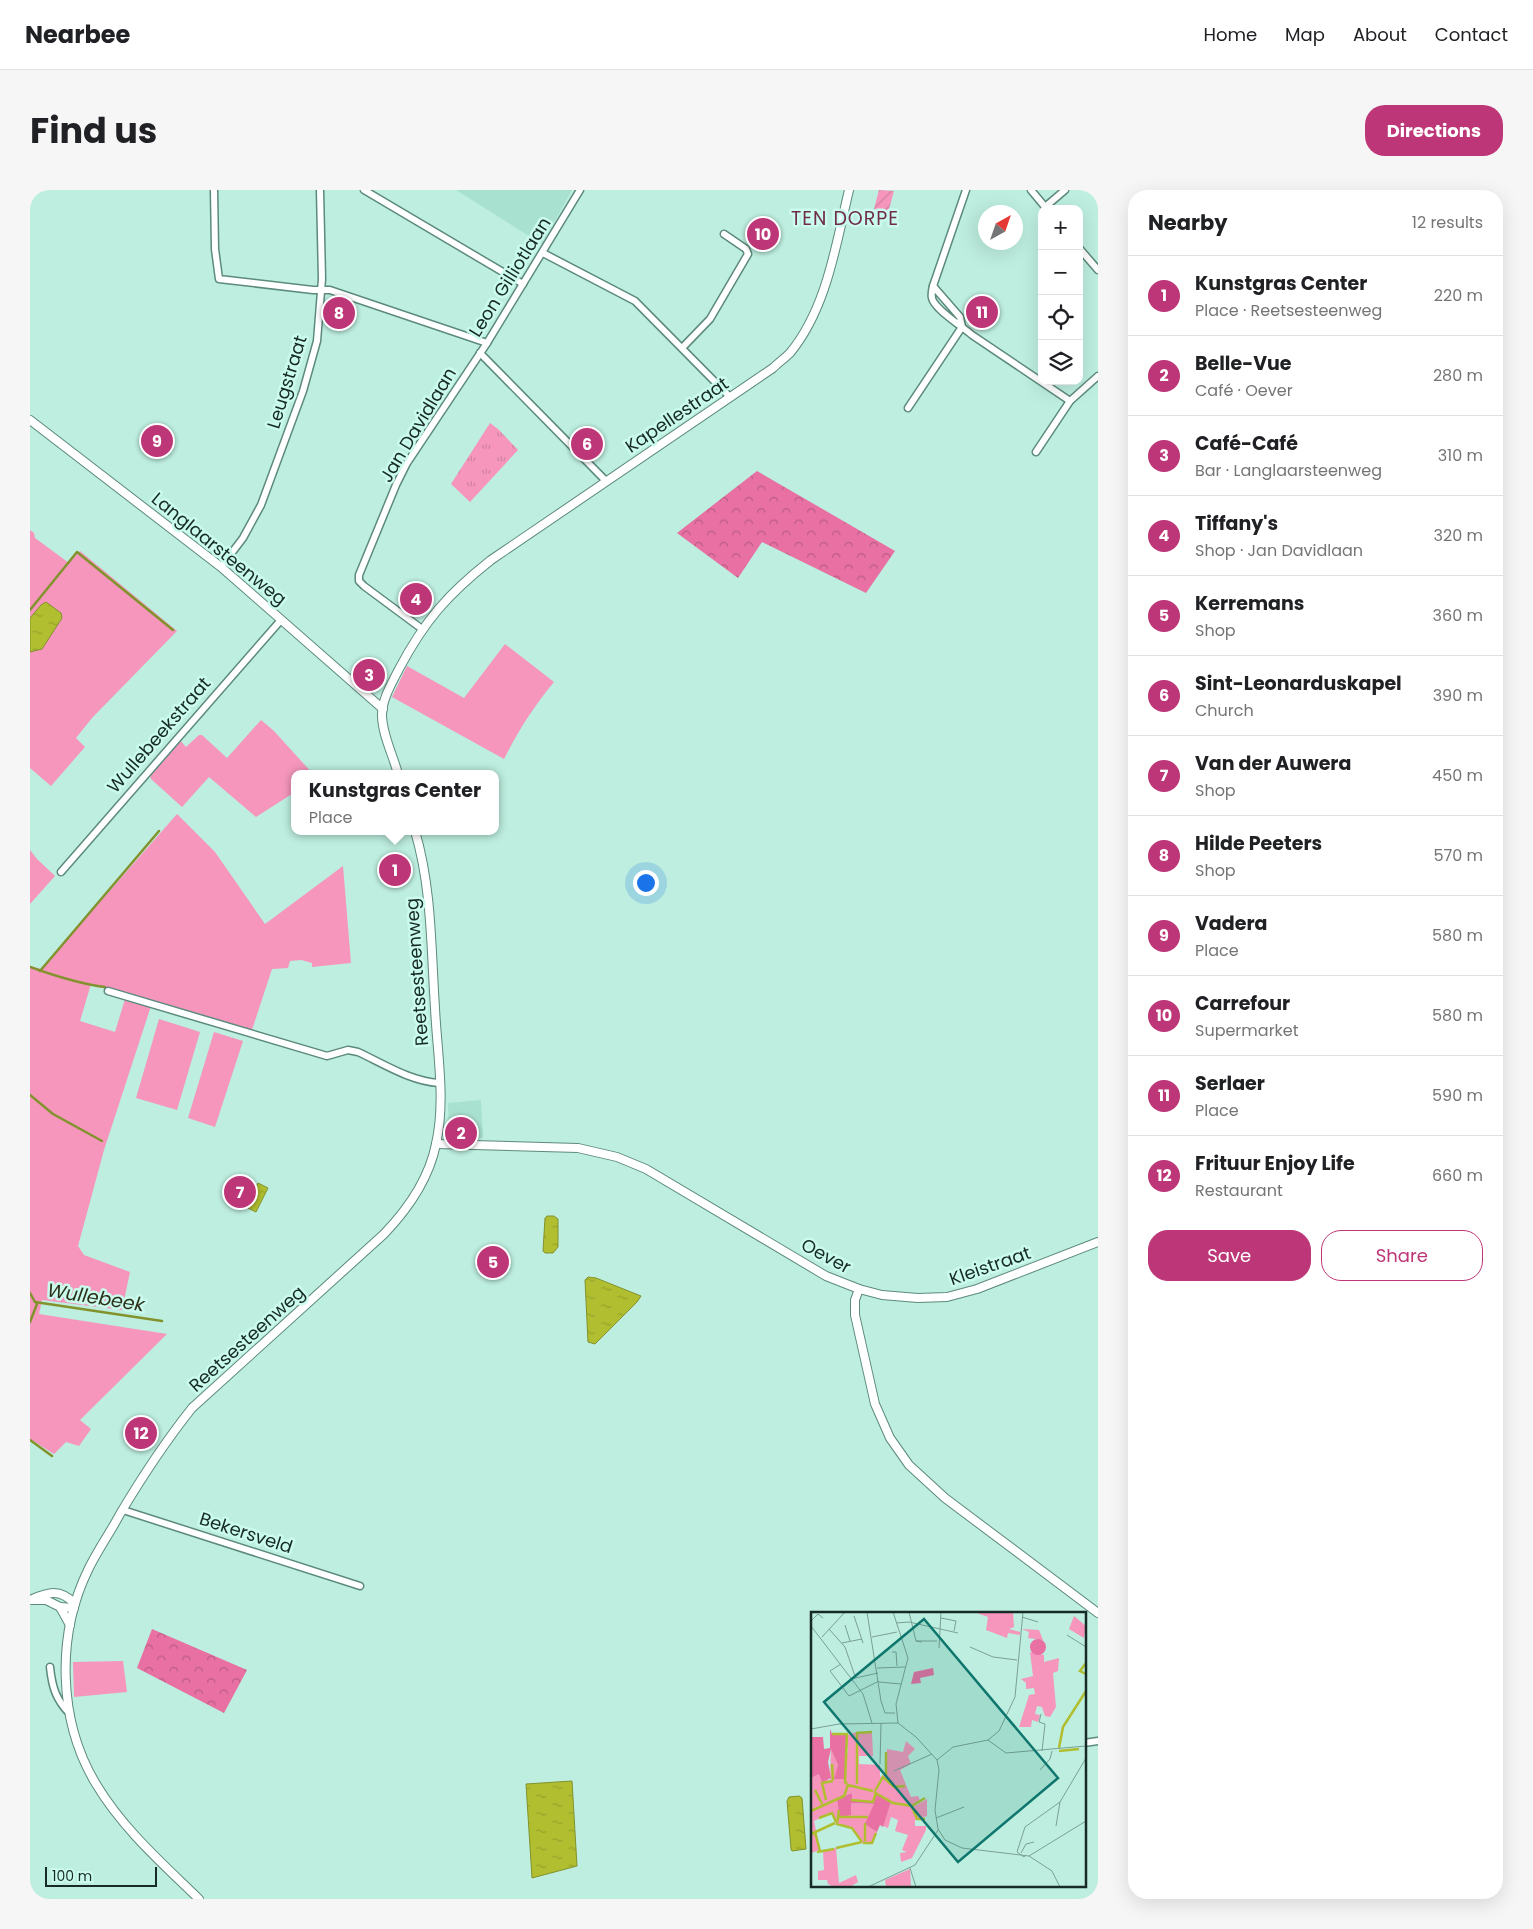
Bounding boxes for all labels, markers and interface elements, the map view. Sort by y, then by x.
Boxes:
text: Nearbee [25,18,130,51]
text: Home [1203,22,1257,47]
text: Map [1285,22,1325,47]
text: About [1353,22,1407,47]
text: Contact [1435,22,1508,47]
button: Directions [1365,105,1503,156]
text: Find us [30,106,157,155]
district label: TEN DORPE [791,205,899,232]
north arrow [978,205,1023,250]
map controls [1038,205,1083,385]
button: + [1038,205,1083,250]
text: Nearby [1148,208,1228,237]
text: 12 results [1412,211,1483,234]
street label: Leon Gilliotlaan [463,212,556,341]
pin: 10 [747,215,779,253]
button: − [1038,250,1083,295]
text: Kunstgras Center [1195,270,1367,297]
text: 1 [1161,284,1167,307]
text: 220 m [1434,284,1483,307]
pin: 11 [966,293,998,331]
pin: 8 [323,294,355,332]
button: locate [1038,295,1083,340]
text: Place · Reetsesteenweg [1195,299,1382,322]
street label: Leugstraat [261,332,313,432]
button: layers [1038,340,1083,385]
text: Belle-Vue [1195,350,1292,377]
street label: Jan Davidlaan [373,363,462,487]
text: 2 [1159,364,1169,387]
text: 280 m [1433,364,1483,387]
street label: Kapellestraat [620,371,733,458]
text: Café · Oever [1195,379,1293,402]
pin: 9 [141,422,173,460]
pin: 6 [571,425,603,463]
text: Café-Café [1195,430,1298,457]
text: 3 [1159,444,1169,467]
text: 310 m [1438,444,1483,467]
text: Bar · Langlaarsteenweg [1195,459,1382,482]
street label: Langlaarsteenweg [147,486,292,611]
text: Tiffany's [1195,510,1278,537]
text: 4 [1159,524,1169,547]
text: 320 m [1434,524,1483,547]
text: Shop · Jan Davidlaan [1195,539,1363,562]
pin: 4 [400,580,432,618]
text: Kerremans [1195,590,1304,617]
text: 5 [1159,604,1169,627]
text: 360 m [1433,604,1483,627]
text: Shop [1195,619,1236,642]
pin: 3 [353,656,385,694]
text: Sint-Leonarduskapel [1195,670,1402,697]
street label: Wullebeekstraat [101,671,216,798]
text: 6 [1159,684,1169,707]
text: 390 m [1433,684,1483,707]
text: Church [1195,699,1254,722]
text: Van der Auwera [1195,750,1351,777]
text: 7 [1160,764,1168,787]
text: 450 m [1432,764,1483,787]
popup [291,770,499,835]
text: Kunstgras Center [309,777,481,804]
text: Shop [1195,779,1236,802]
text: Place [309,806,353,829]
text: Hilde Peeters [1195,830,1322,857]
text: 8 [1159,844,1169,867]
text: 570 m [1433,844,1483,867]
pin: 1 [379,851,411,889]
text: Shop [1195,859,1236,882]
your location [633,870,659,896]
street label: Reetsesteenweg [399,897,434,1047]
text: Vadera [1195,910,1267,937]
text: 9 [1159,924,1169,947]
text: 580 m [1432,924,1483,947]
text: Place [1195,939,1239,962]
text: Carrefour [1195,990,1290,1017]
text: 10 [1156,1004,1172,1027]
text: 580 m [1432,1004,1483,1027]
text: Supermarket [1195,1019,1299,1042]
text: Serlaer [1195,1070,1265,1097]
text: 11 [1158,1084,1170,1107]
text: 590 m [1432,1084,1483,1107]
text: Place [1195,1099,1239,1122]
pin: 2 [445,1114,477,1152]
text: Frituur Enjoy Life [1195,1150,1355,1177]
text: 12 [1156,1164,1172,1187]
text: 660 m [1432,1164,1483,1187]
pin: 7 [224,1173,256,1211]
text: Restaurant [1195,1179,1283,1202]
button: Save [1148,1230,1311,1281]
button: Share [1321,1230,1483,1281]
street label: Oever [797,1232,856,1279]
street label: Kleistraat [946,1240,1034,1291]
pin: 5 [477,1243,509,1281]
water label: Wullebeek [45,1276,148,1319]
street label: Reetsesteenweg [183,1280,310,1398]
pin: 12 [125,1414,157,1452]
street label: Bekersveld [196,1506,296,1559]
inset map [811,1612,1086,1886]
scale bar [45,1864,158,1887]
text: 100 m [52,1866,92,1886]

